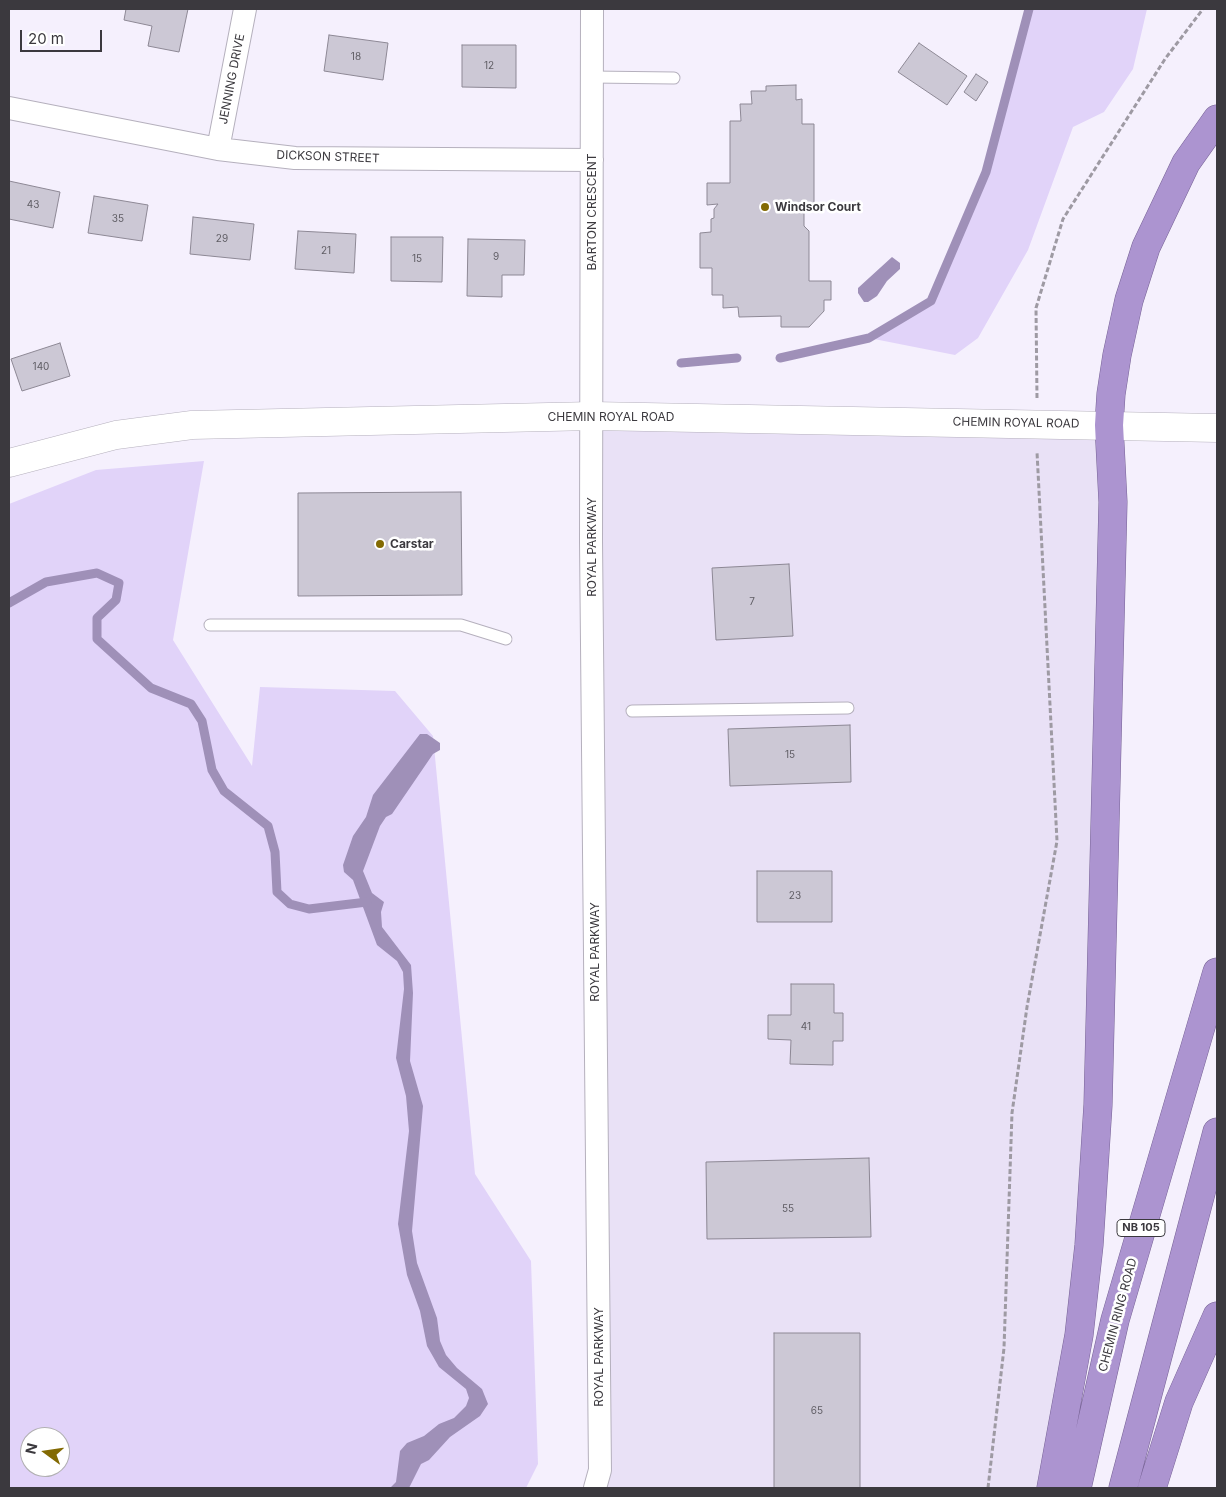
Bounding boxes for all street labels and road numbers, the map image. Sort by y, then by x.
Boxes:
street label: JENNING DRIVE [216,33,248,125]
street label: DICKSON STREET [276,148,380,166]
street label: BARTON CRESCENT [585,154,599,270]
street label: CHEMIN ROYAL ROAD [548,410,674,424]
street label: CHEMIN ROYAL ROAD [952,415,1080,431]
street label: ROYAL PARKWAY [585,497,599,597]
street label: ROYAL PARKWAY [588,902,602,1002]
road number: NB 105 [1117,1220,1165,1236]
street label: CHEMIN RING ROAD [1096,1257,1140,1373]
street label: ROYAL PARKWAY [592,1307,606,1407]

